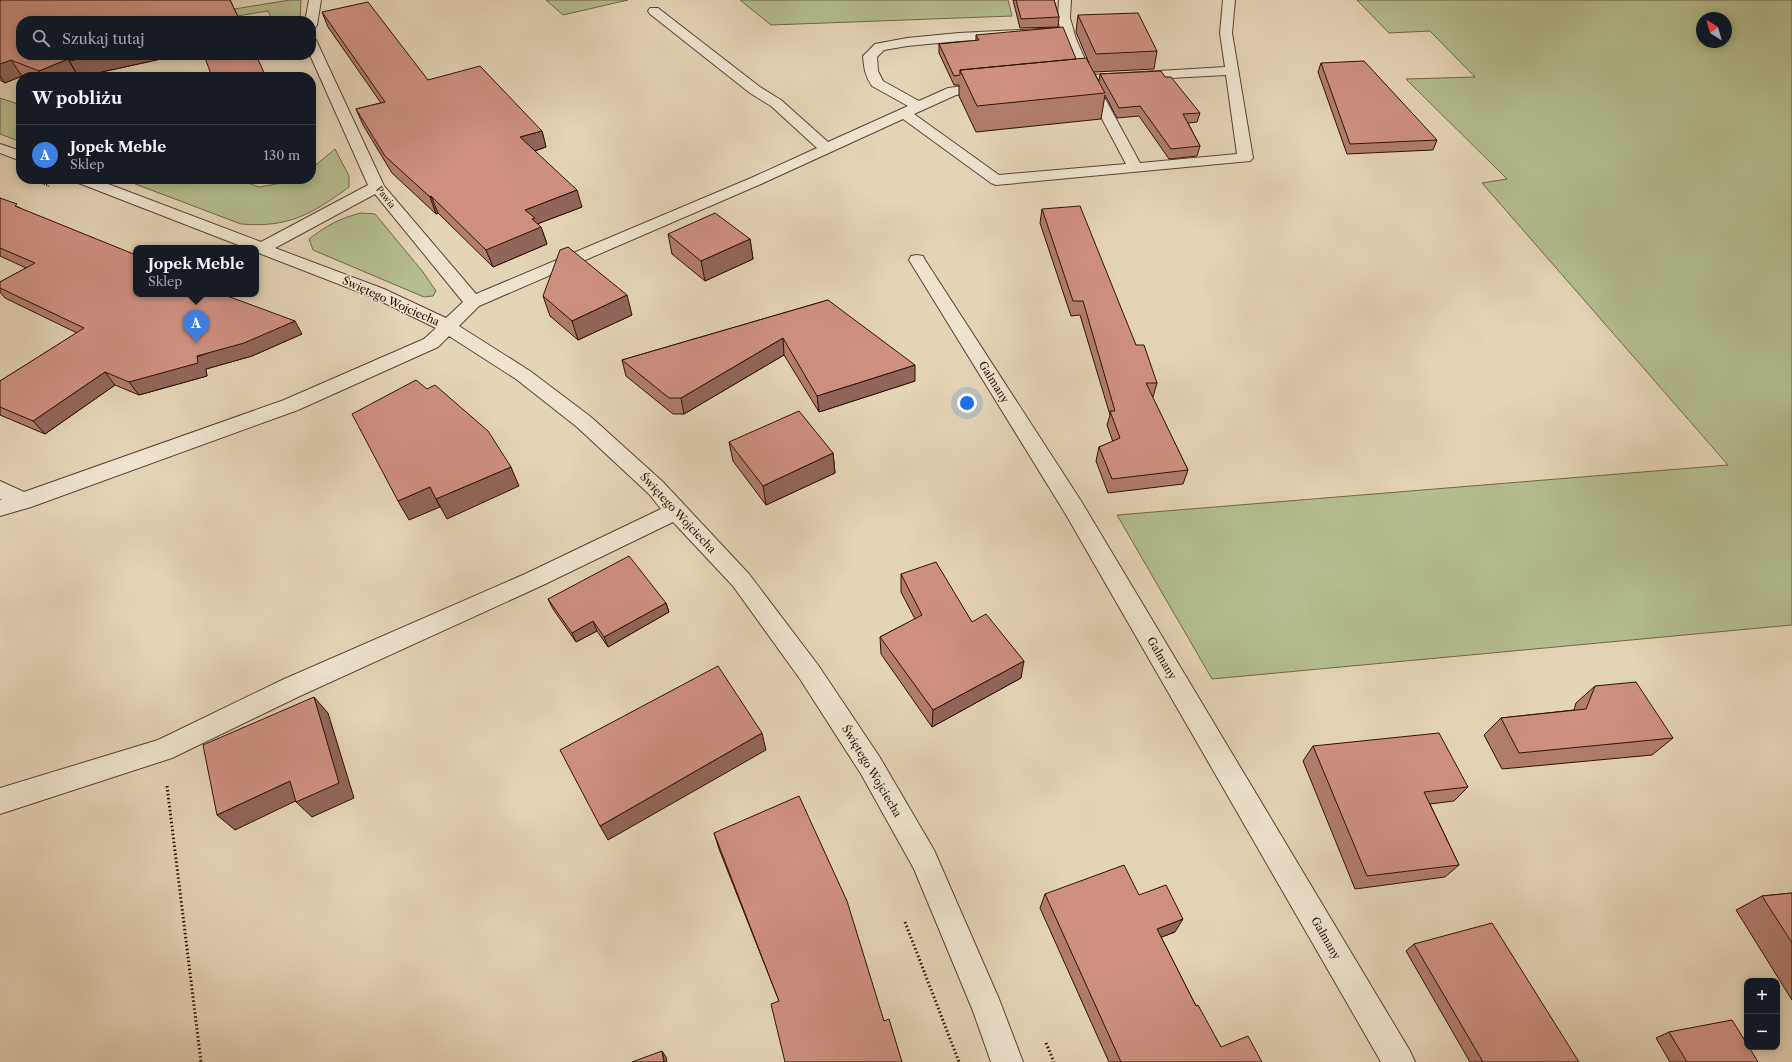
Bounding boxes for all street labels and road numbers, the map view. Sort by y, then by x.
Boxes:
street label: Pawia [374,184,398,211]
street label: Świętego Wojciecha [340,273,442,329]
street label: Galmany [976,358,1013,406]
street label: Świętego Wojciecha [637,470,719,556]
street label: Galmany [1144,634,1180,682]
street label: Świętego Wojciecha [839,722,905,820]
street label: Galmany [1308,914,1344,962]

